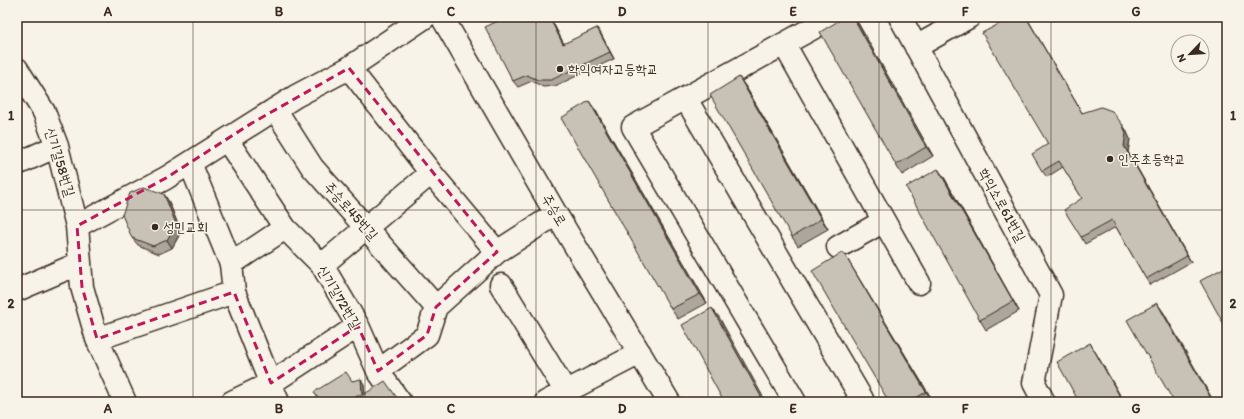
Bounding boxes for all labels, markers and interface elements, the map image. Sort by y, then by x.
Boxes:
text: A [103,4,113,19]
text: B [275,4,284,19]
text: C [447,4,456,19]
text: D [618,4,627,19]
text: E [789,4,797,19]
text: F [962,4,969,19]
text: G [1132,4,1141,19]
north arrow [1170,34,1210,74]
text: N [1174,52,1189,64]
place label: 학익여자고등학교 [568,61,658,78]
marker: 학익여자고등학교 [555,64,565,74]
text: 1 [8,108,14,123]
text: 1 [1230,108,1236,123]
street label: 신기길58번길 [41,125,79,199]
place label: 인주초등학교 [1118,151,1186,168]
marker: 인주초등학교 [1105,154,1115,164]
street label: 학익소로61번길 [975,165,1030,245]
street label: 주승로45번길 [321,179,382,244]
street label: 주승로 [538,191,570,229]
place label: 성민교회 [163,219,208,236]
marker: 성민교회 [150,222,160,232]
street label: 신기길72번길 [314,262,365,332]
text: 2 [8,296,15,311]
text: 2 [1230,296,1237,311]
text: A [103,401,113,416]
text: B [275,401,284,416]
text: C [447,401,456,416]
text: D [618,401,627,416]
text: E [789,401,797,416]
text: F [962,401,969,416]
text: G [1132,401,1141,416]

